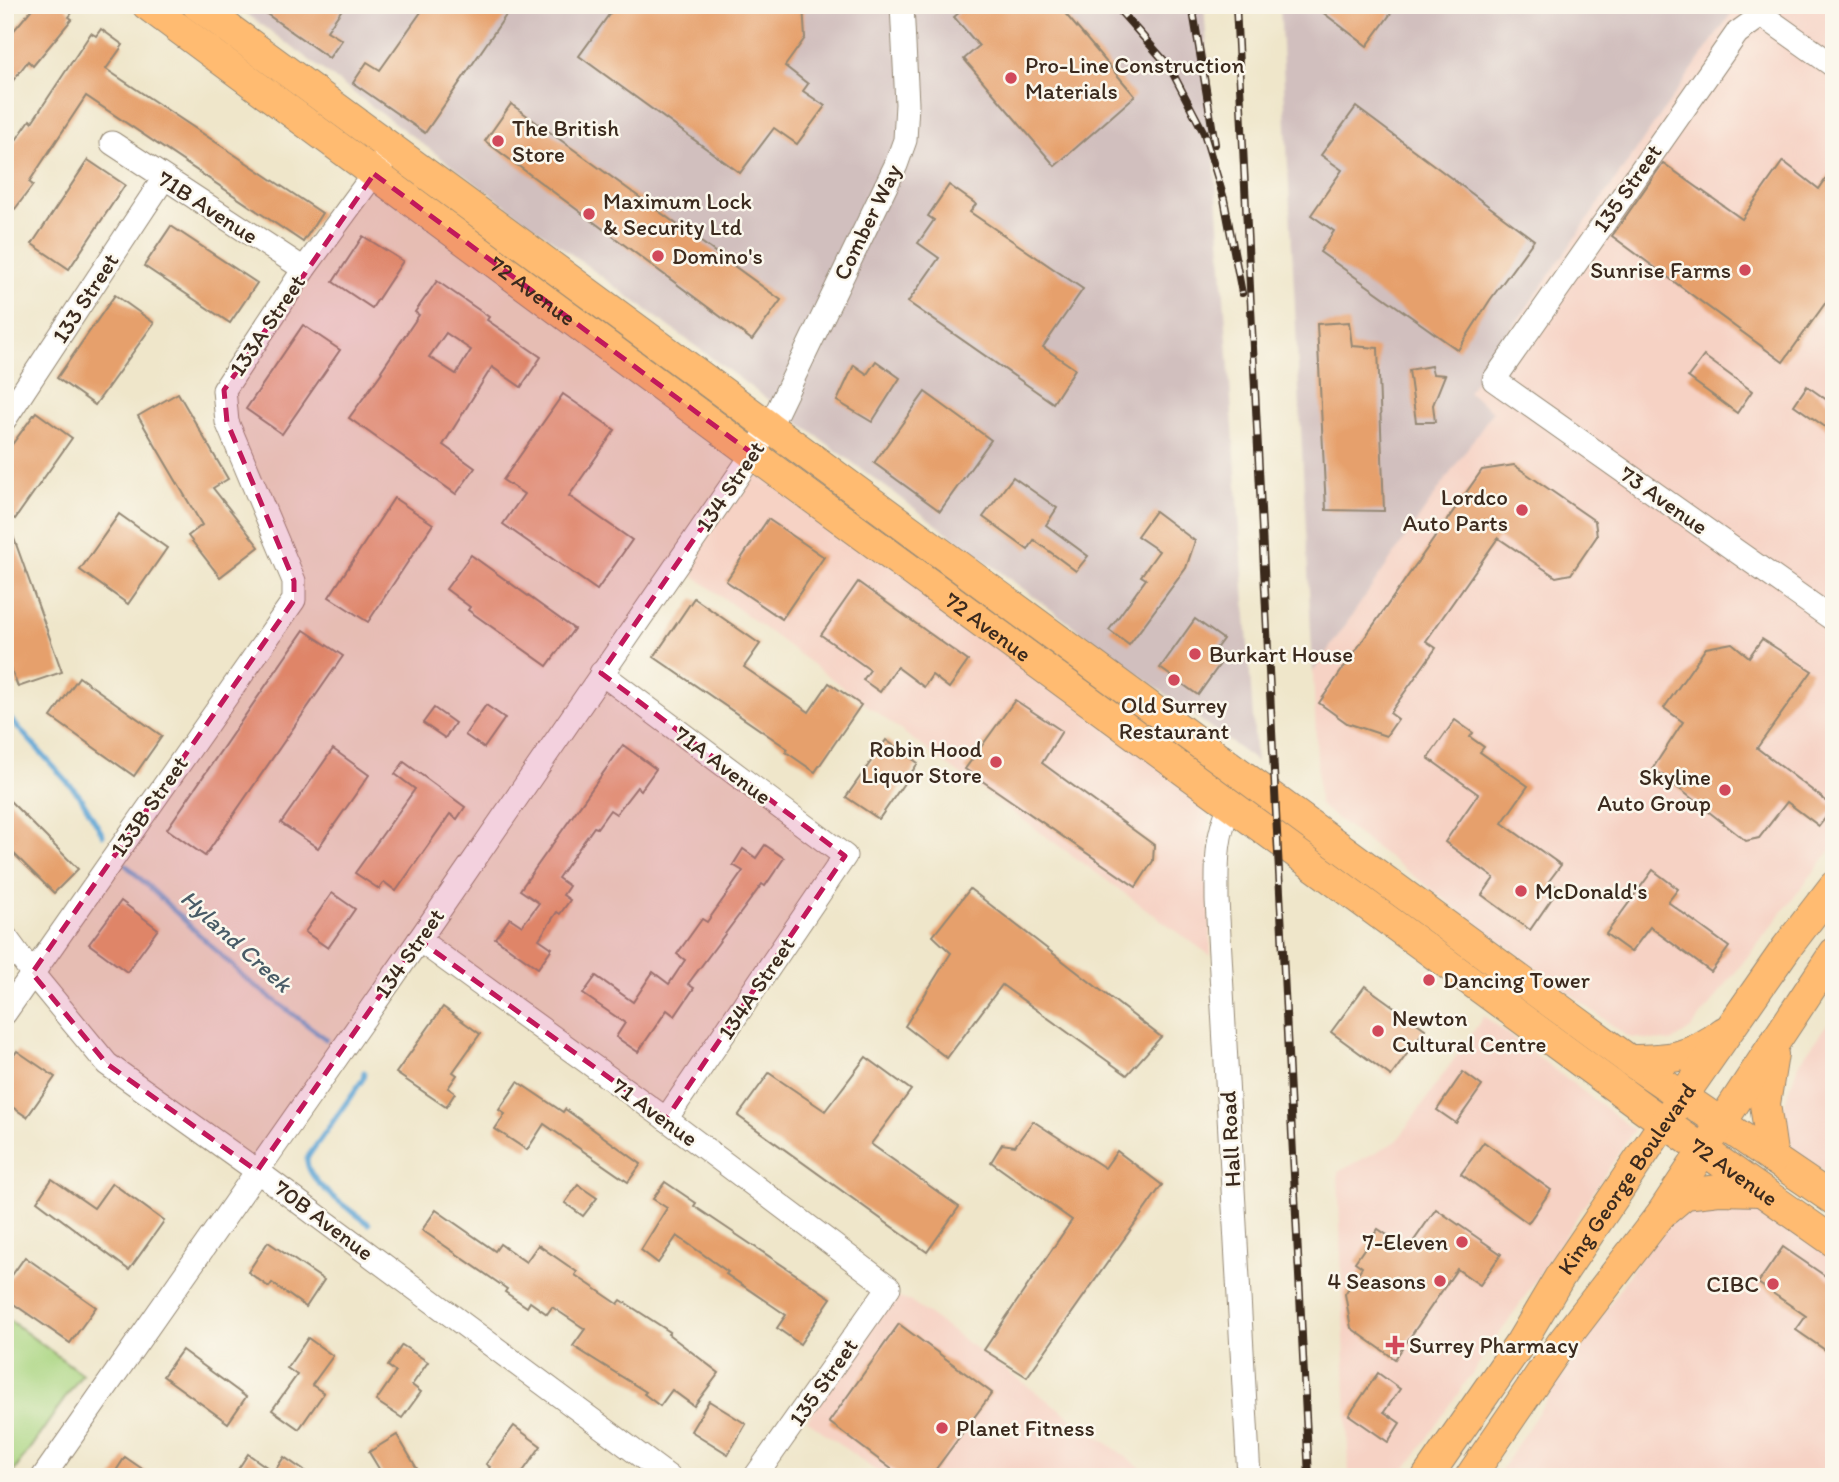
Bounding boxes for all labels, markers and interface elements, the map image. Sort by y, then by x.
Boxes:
place label: Pro-Line Construction Materials [1025,51,1244,105]
marker: Pro-Line Construction Materials [1003,70,1019,86]
place label: The British Store [512,114,619,168]
marker: The British Store [490,133,506,149]
street label: 135 Street [1586,138,1668,237]
street label: Comber Way [827,159,907,285]
street label: 71B Avenue [153,164,263,250]
place label: Maximum Lock & Security Ltd [603,187,752,241]
marker: Maximum Lock & Security Ltd [581,206,597,222]
place label: Domino's [672,242,763,270]
street label: 133 Street [46,247,125,348]
marker: Domino's [650,248,666,264]
street label: 72 Avenue [484,250,581,332]
place label: Sunrise Farms [1590,256,1731,284]
marker: Sunrise Farms [1737,262,1753,278]
street label: 133A Street [223,269,311,381]
street label: 134 Street [690,435,771,537]
street label: 73 Avenue [1615,460,1713,540]
place label: Lordco Auto Parts [1403,483,1508,537]
marker: Lordco Auto Parts [1514,502,1530,518]
street label: 72 Avenue [939,586,1037,668]
place label: Burkart House [1209,640,1353,668]
marker: Burkart House [1187,646,1203,662]
marker: Old Surrey Restaurant [1166,672,1182,688]
place label: Old Surrey Restaurant [1119,691,1230,745]
street label: 71A Avenue [669,719,777,811]
place label: Robin Hood Liquor Store [861,735,982,789]
street label: 133B Street [104,750,194,862]
marker: Robin Hood Liquor Store [988,754,1004,770]
place label: Skyline Auto Group [1597,763,1711,817]
marker: Skyline Auto Group [1717,782,1733,798]
place label: McDonald's [1535,877,1648,905]
water label: Hyland Creek [175,883,299,999]
marker: McDonald's [1513,883,1529,899]
street label: 134 Street [368,903,450,1003]
street label: 134A Street [711,931,801,1045]
place label: Dancing Tower [1443,966,1590,994]
marker: Dancing Tower [1421,972,1437,988]
place label: Newton Cultural Centre [1392,1004,1546,1058]
marker: Newton Cultural Centre [1370,1023,1386,1039]
street label: 71 Avenue [607,1072,703,1152]
street label: King George Boulevard [1551,1077,1702,1280]
street label: Hall Road [1213,1090,1247,1188]
street label: 72 Avenue [1685,1131,1783,1212]
street label: 70B Avenue [269,1173,379,1267]
place label: 7-Eleven [1363,1228,1448,1256]
marker: 7-Eleven [1454,1234,1470,1250]
place label: 4 Seasons [1327,1267,1426,1295]
place label: CIBC [1706,1270,1759,1298]
marker: 4 Seasons [1432,1273,1448,1289]
marker: CIBC [1765,1276,1781,1292]
place label: Surrey Pharmacy [1409,1331,1579,1359]
street label: 135 Street [782,1332,864,1431]
marker: Surrey Pharmacy [1387,1337,1403,1353]
place label: Planet Fitness [956,1414,1095,1442]
marker: Planet Fitness [934,1420,950,1436]

